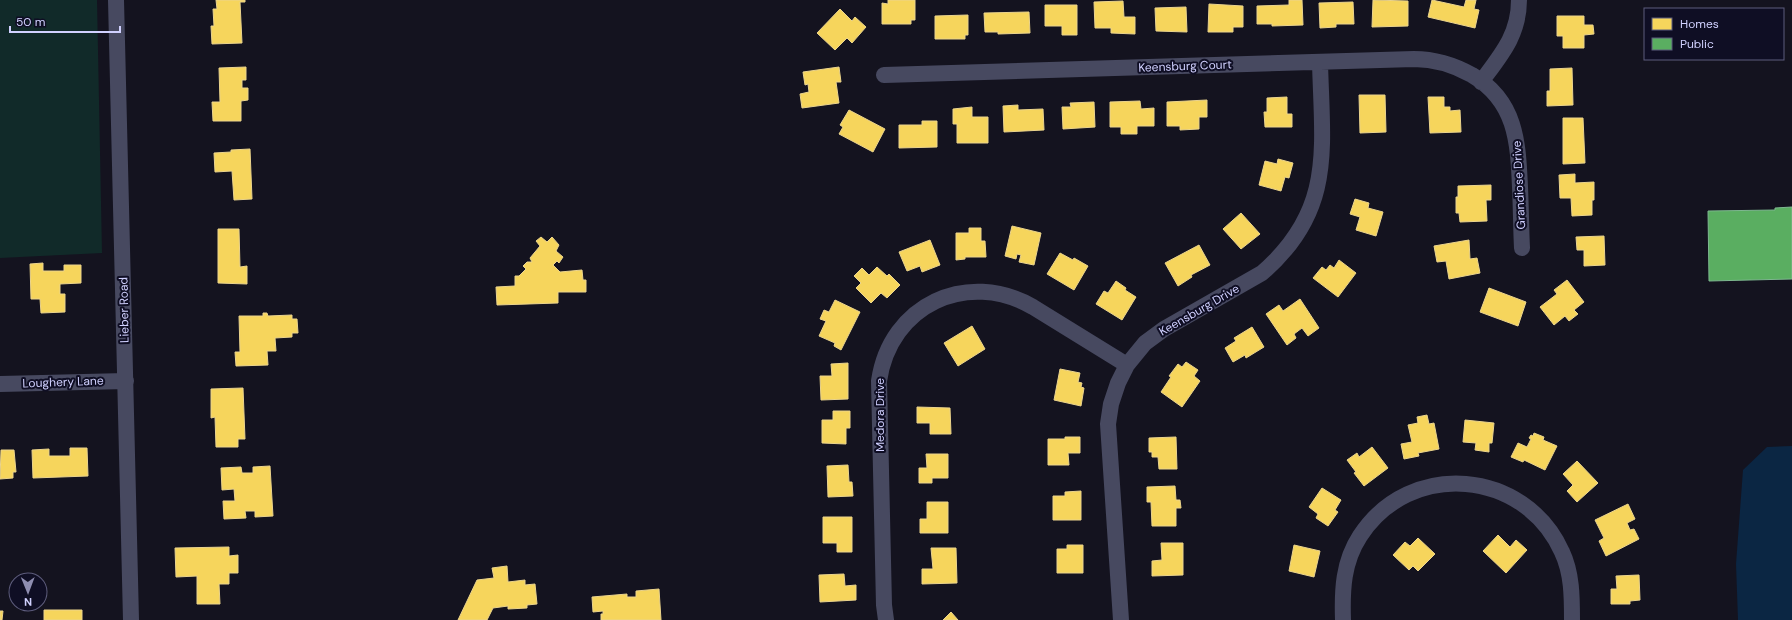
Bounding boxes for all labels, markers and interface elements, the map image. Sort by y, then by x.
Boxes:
scale bar [10,8,120,34]
legend [1644,8,1784,60]
text: 50 m [16,14,45,30]
text: Homes [1680,16,1719,32]
text: Public [1680,36,1714,52]
street label: Keensburg Court [1138,56,1232,76]
street label: Grandiose Drive [1509,140,1529,230]
street label: Lieber Road [115,277,133,343]
street label: Keensburg Drive [1156,280,1242,339]
street label: Loughery Lane [22,373,104,391]
street label: Medora Drive [872,378,888,452]
north arrow [8,572,48,612]
text: N [24,595,32,609]

